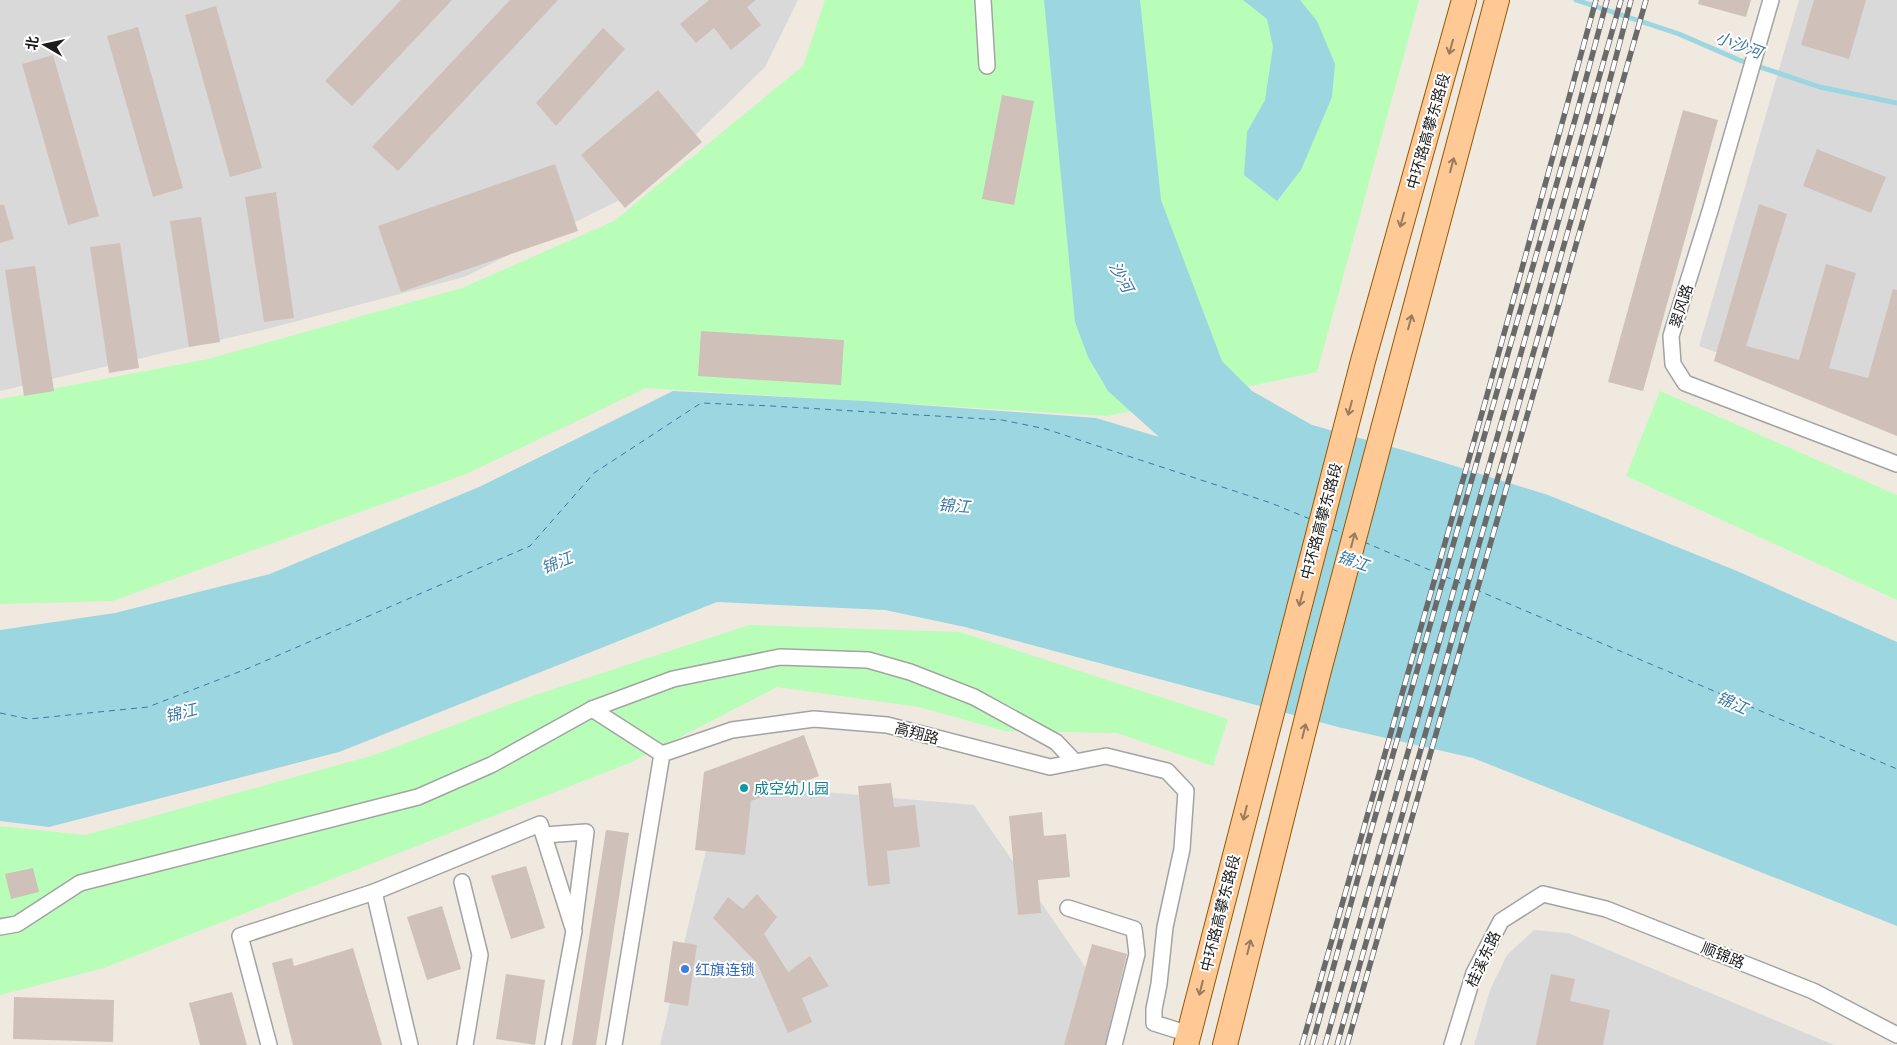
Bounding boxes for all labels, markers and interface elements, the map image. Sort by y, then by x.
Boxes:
north arrow [20,20,70,70]
water label: 小沙河 [1713,28,1768,63]
text: 北 [22,35,42,51]
one-way arrow [1446,39,1455,55]
street label: 中环路高攀东路段 [1402,71,1454,191]
one-way arrow [1447,158,1457,174]
one-way arrow [1397,212,1407,228]
water label: 沙河 [1105,258,1138,298]
street label: 翠风路 [1665,282,1697,330]
one-way arrow [1406,315,1416,331]
one-way arrow [1345,400,1355,416]
street label: 中环路高攀东路段 [1296,461,1346,581]
water label: 锦江 [937,495,973,517]
one-way arrow [1349,533,1358,549]
water label: 锦江 [539,547,577,578]
water label: 锦江 [1335,547,1373,576]
one-way arrow [1295,591,1305,607]
water label: 锦江 [1714,688,1752,719]
water label: 锦江 [163,699,201,726]
street label: 高翔路 [893,718,941,748]
one-way arrow [1299,724,1309,740]
place label: 成空幼儿园 [754,779,829,798]
marker: 成空幼儿园 [738,782,750,794]
one-way arrow [1240,805,1249,821]
street label: 中环路高攀东路段 [1196,852,1244,974]
street label: 桂溪东路 [1462,928,1504,990]
street label: 顺锦路 [1699,938,1747,972]
one-way arrow [1245,939,1255,955]
place label: 红旗连锁 [695,960,755,979]
marker: 红旗连锁 [679,963,691,975]
one-way arrow [1196,979,1205,995]

